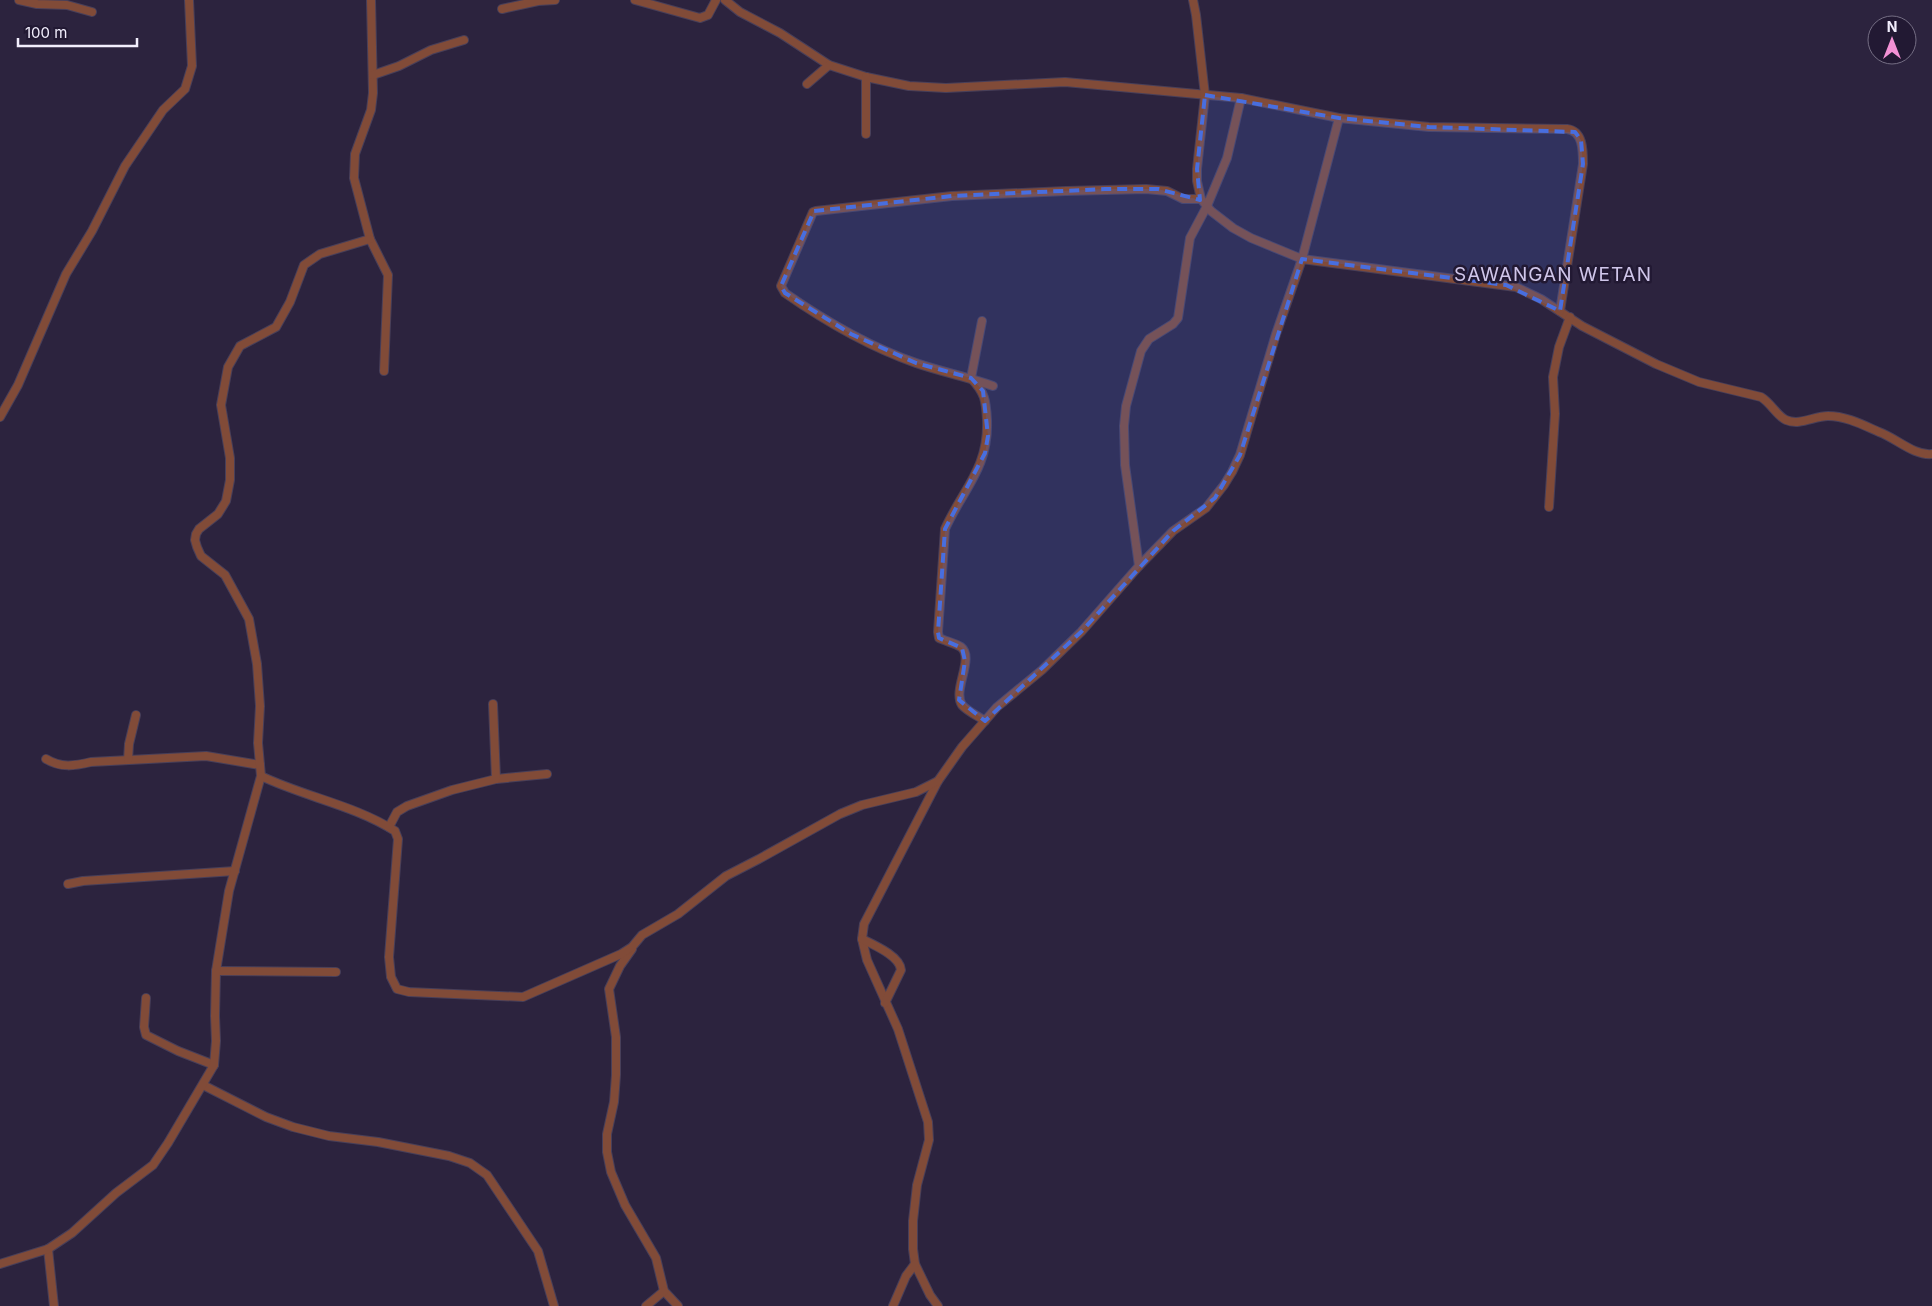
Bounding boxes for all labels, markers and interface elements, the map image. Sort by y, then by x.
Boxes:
scale bar [18,15,136,47]
north arrow [1867,15,1917,65]
text: N [1887,18,1897,35]
text: 100 m [25,23,67,42]
district label: SAWANGAN WETAN [1454,263,1652,286]

